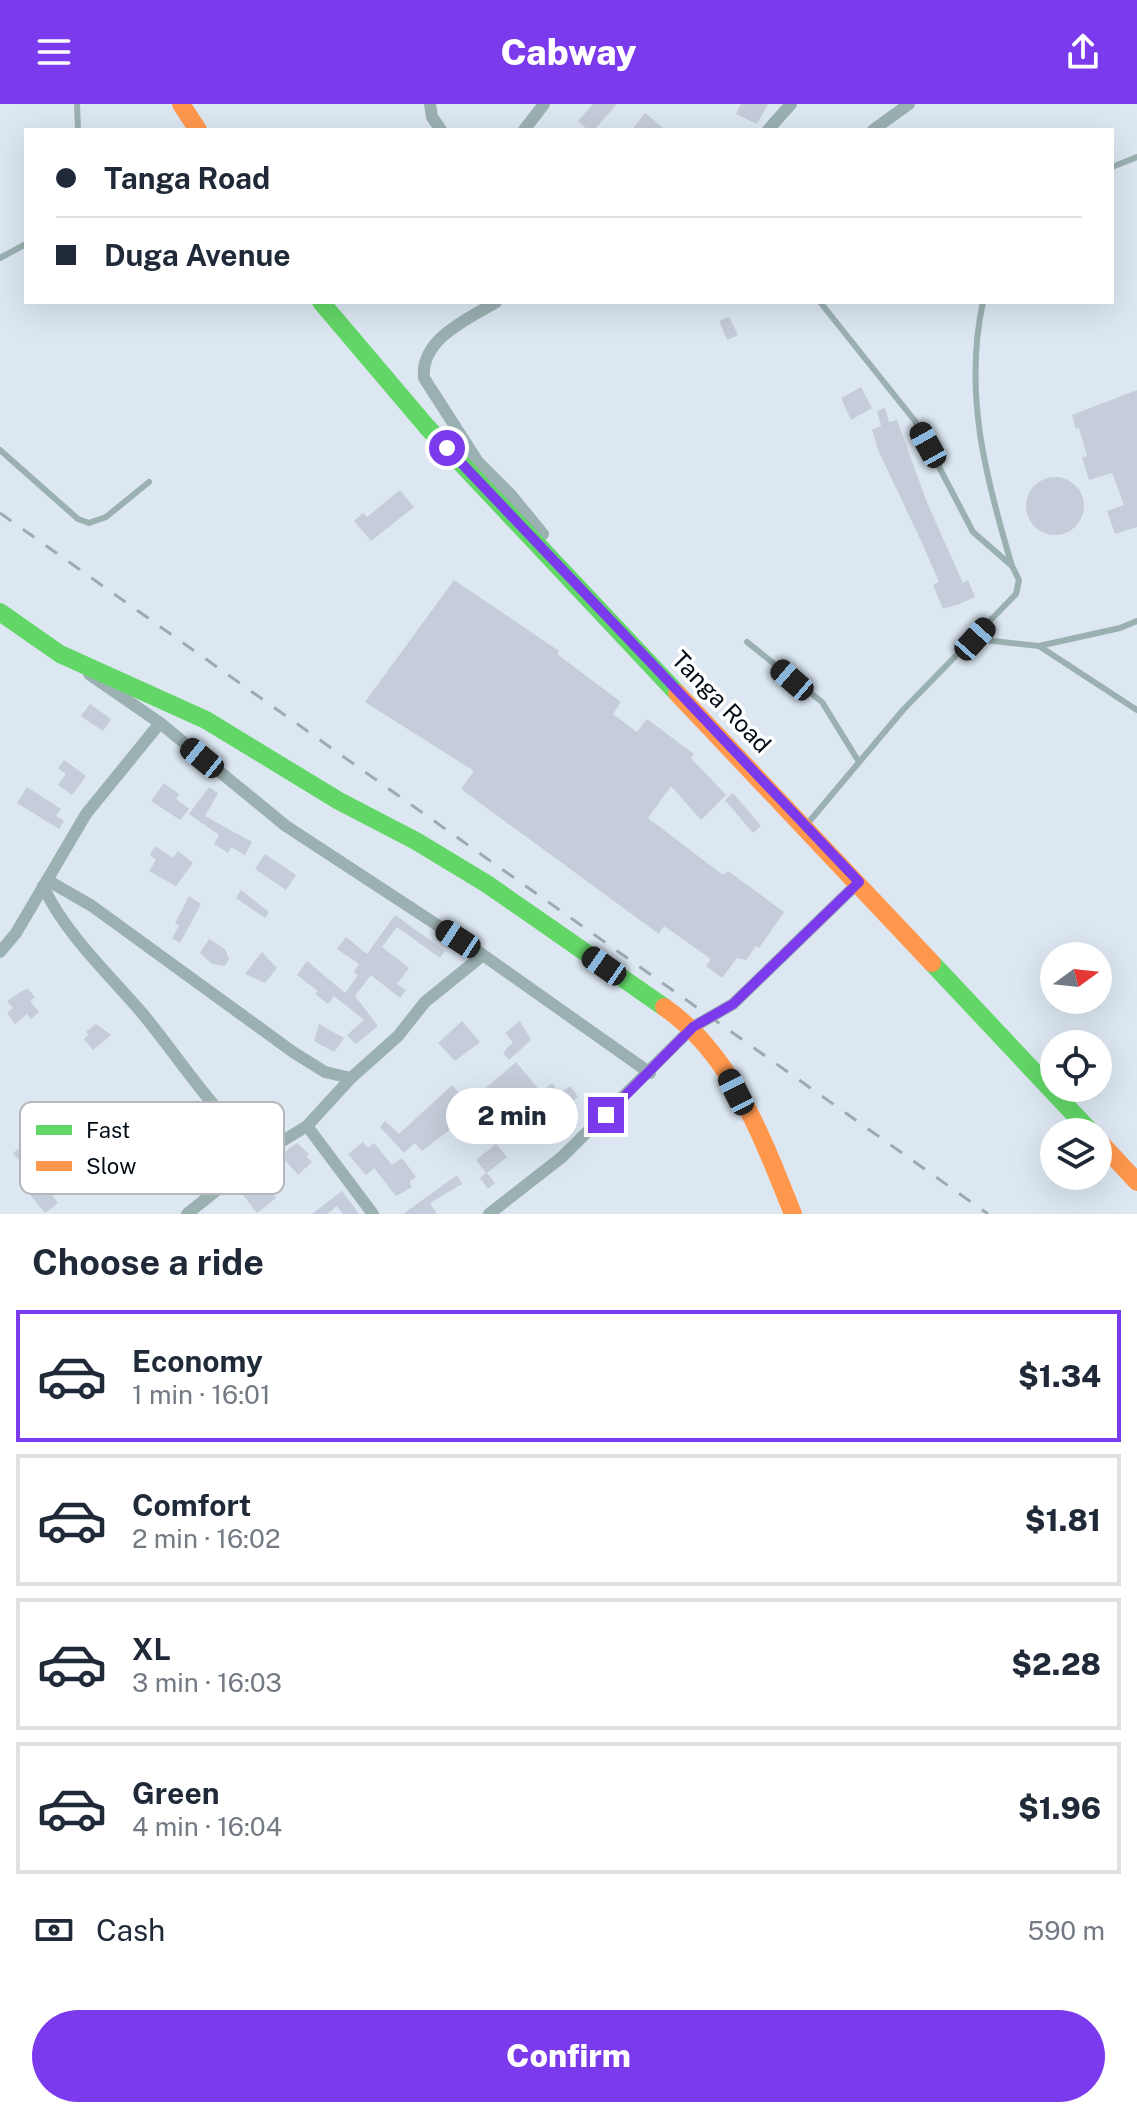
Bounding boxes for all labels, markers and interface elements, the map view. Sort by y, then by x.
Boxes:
icon: menu [32,30,76,74]
icon: share [1061,30,1105,74]
text: Cabway [500,31,637,73]
text: Tanga Road [104,160,270,196]
text: Duga Avenue [104,237,291,273]
car [906,418,950,472]
route start [429,430,465,466]
car [950,613,1000,665]
street label: Tanga Road [666,645,777,758]
car [766,655,818,705]
car [176,734,228,782]
car [431,916,485,962]
car [577,942,631,990]
north arrow [1040,942,1112,1014]
map controls [1040,942,1112,1190]
button: locate [1040,1030,1112,1102]
car [714,1065,758,1119]
callout: 2 min [446,1087,578,1143]
route end [588,1097,624,1133]
text: 2 min [477,1100,547,1131]
legend [20,1102,284,1194]
text: Fast [86,1117,130,1143]
button: layers [1040,1118,1112,1190]
text: Slow [86,1153,136,1179]
text: Choose a ride [32,1241,264,1283]
icon: car [36,1340,108,1412]
text: Economy [132,1343,263,1379]
text: $1.34 [1018,1358,1101,1394]
text: 1 min · 16:01 [132,1379,271,1410]
icon: car [36,1484,108,1556]
text: Comfort [132,1487,251,1523]
text: $1.81 [1025,1502,1101,1538]
text: 2 min · 16:02 [132,1523,280,1554]
icon: car [36,1628,108,1700]
text: XL [132,1631,171,1667]
text: $2.28 [1011,1646,1101,1682]
text: 3 min · 16:03 [132,1667,282,1698]
icon: car [36,1772,108,1844]
text: Green [132,1775,219,1811]
text: $1.96 [1018,1790,1101,1826]
text: 4 min · 16:04 [132,1811,282,1842]
icon: cash [32,1908,76,1952]
text: Cash [96,1912,165,1948]
text: 590 m [1028,1915,1105,1946]
button: Confirm [32,2010,1105,2102]

